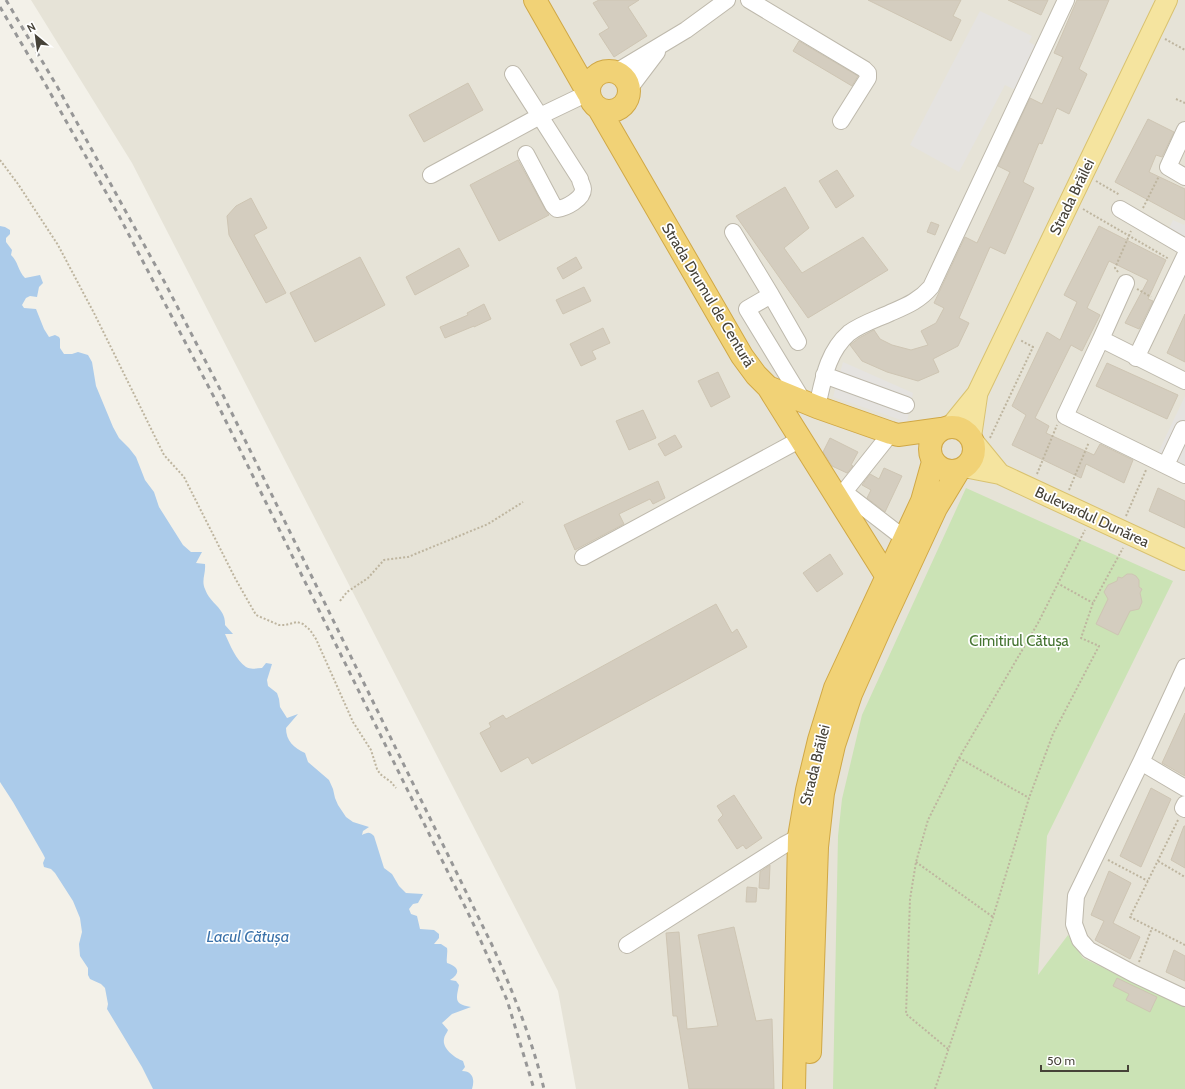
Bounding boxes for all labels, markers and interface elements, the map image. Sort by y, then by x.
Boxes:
north arrow [16,16,56,56]
text: N [24,19,38,35]
street label: Strada Brăilei [1046,156,1098,238]
street label: Strada Drumul de Centură [658,220,759,371]
street label: Bulevardul Dunărea [1032,483,1153,552]
park label: Cimitirul Cătușa [969,632,1070,651]
street label: Strada Brăilei [796,723,834,807]
water label: Lacul Cătușa [207,927,289,946]
scale bar [1041,1047,1128,1073]
text: 50 m [1047,1053,1075,1068]

